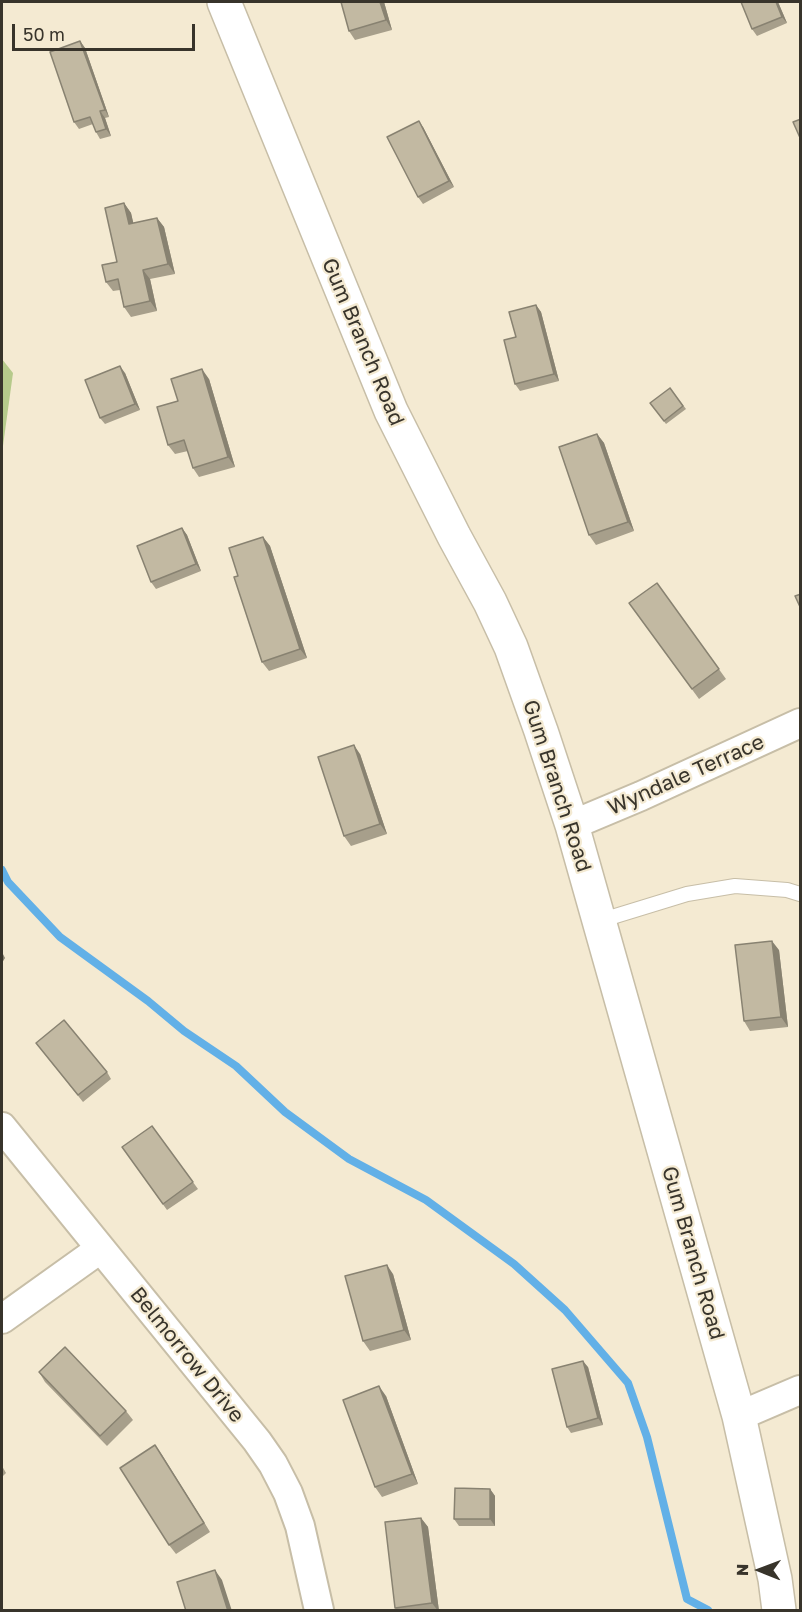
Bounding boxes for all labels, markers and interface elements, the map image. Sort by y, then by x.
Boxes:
scale bar [15,12,198,50]
text: 50 m [23,23,65,45]
street label: Gum Branch Road [316,255,410,429]
street label: Gum Branch Road [517,697,597,875]
street label: Wyndale Terrace [604,729,768,821]
street label: Gum Branch Road [656,1163,730,1343]
street label: Belmorrow Drive [125,1282,249,1428]
north arrow [730,1540,790,1600]
text: N [732,1563,752,1576]

